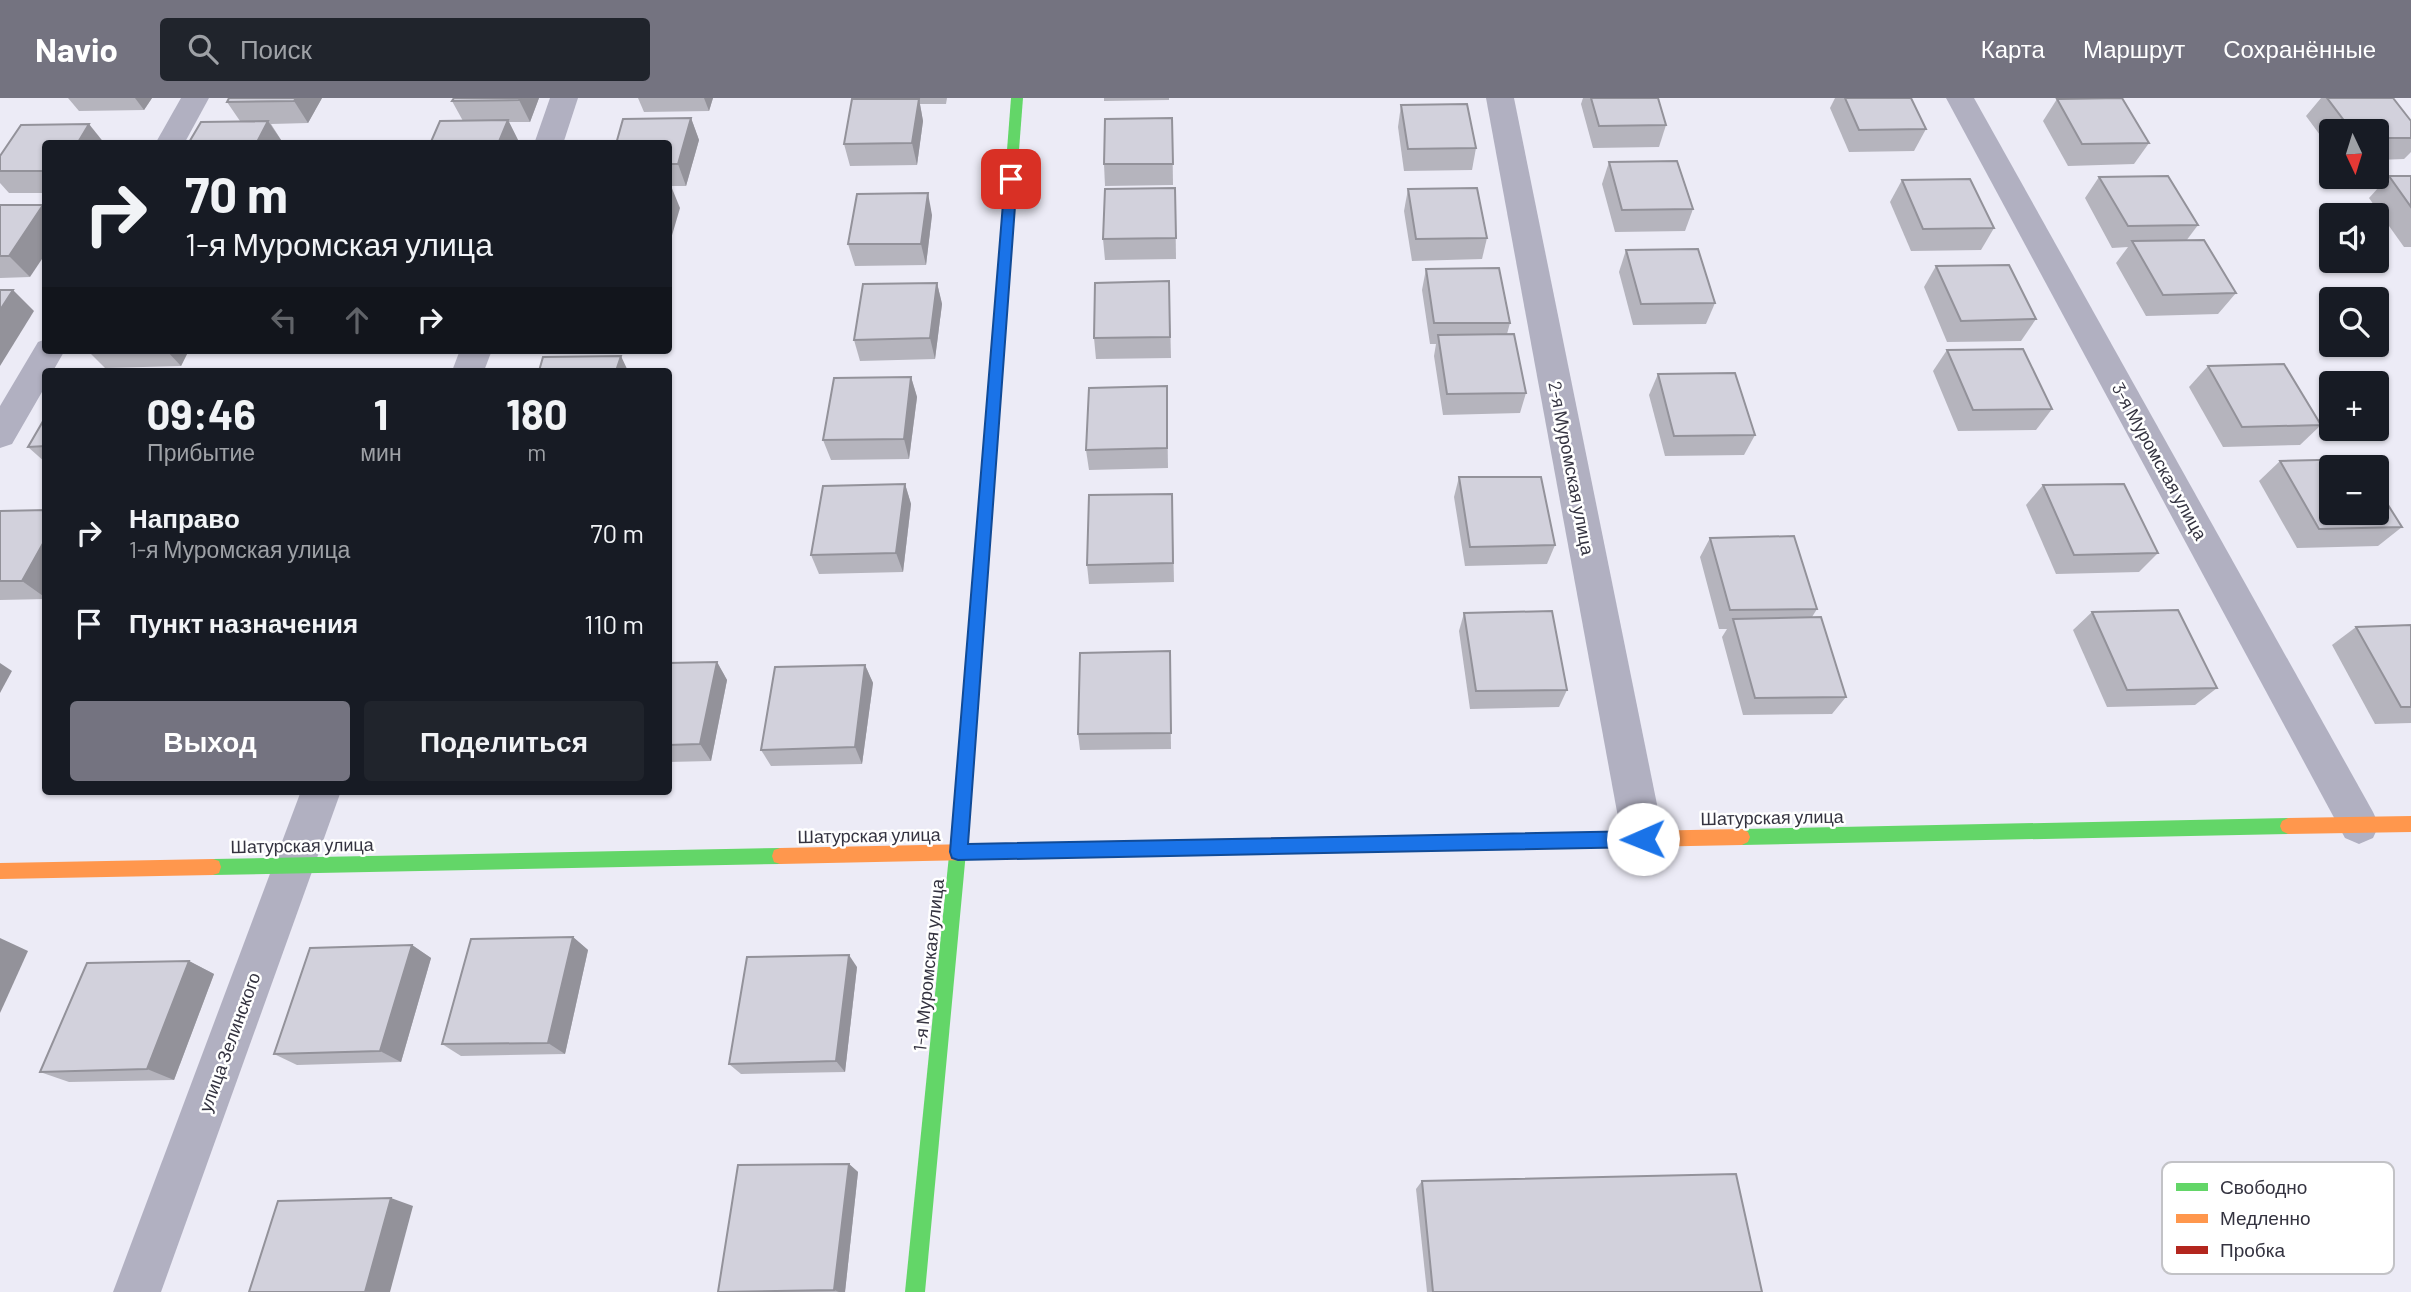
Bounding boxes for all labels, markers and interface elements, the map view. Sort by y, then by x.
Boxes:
search box [160,18,650,81]
text: Navio [35,29,118,69]
icon: search [184,30,222,68]
text: Поиск [240,33,312,64]
text: Карта [1981,34,2045,63]
text: Маршрут [2083,34,2185,63]
text: Сохранённые [2223,34,2376,63]
north arrow [2319,119,2389,189]
map controls [2319,119,2389,525]
pin [981,149,1041,209]
icon: arrive [992,160,1030,198]
text: 70 m [185,164,288,223]
icon: right [70,168,161,259]
button: sound [2319,203,2389,273]
text: 1-я Муромская улица [185,224,493,262]
button: search [2319,287,2389,357]
icon: left [265,301,303,339]
icon: ahead [338,301,376,339]
icon: right [411,301,449,339]
button: + [2319,371,2389,441]
street label: 2-я Муромская улица [1544,379,1600,558]
street label: 3-я Муромская улица [2108,379,2213,544]
text: 09:46 [146,388,256,438]
text: 1 [374,388,388,438]
text: 180 [506,388,568,438]
text: Прибытие [147,438,255,466]
text: мин [360,438,402,466]
text: m [527,438,546,466]
button: − [2319,455,2389,525]
text: Направо [129,502,240,533]
icon: right [70,514,108,552]
text: 70 m [590,517,644,548]
text: 1-я Муромская улица [129,535,350,563]
icon: arrive [70,605,108,643]
text: Пункт назначения [129,607,358,638]
text: 110 m [584,608,644,639]
button: Выход [70,701,350,781]
button: Поделиться [364,701,644,781]
position arrow [1606,802,1680,876]
street label: Шатурская улица [1700,805,1845,829]
street label: Шатурская улица [797,823,942,847]
street label: Шатурская улица [230,833,375,857]
street label: 1-я Муромская улица [908,877,948,1052]
street label: улица Зелинского [194,969,264,1115]
legend [2162,1162,2394,1274]
text: Свободно [2220,1175,2307,1198]
text: Медленно [2220,1206,2310,1229]
text: Пробка [2220,1238,2285,1261]

